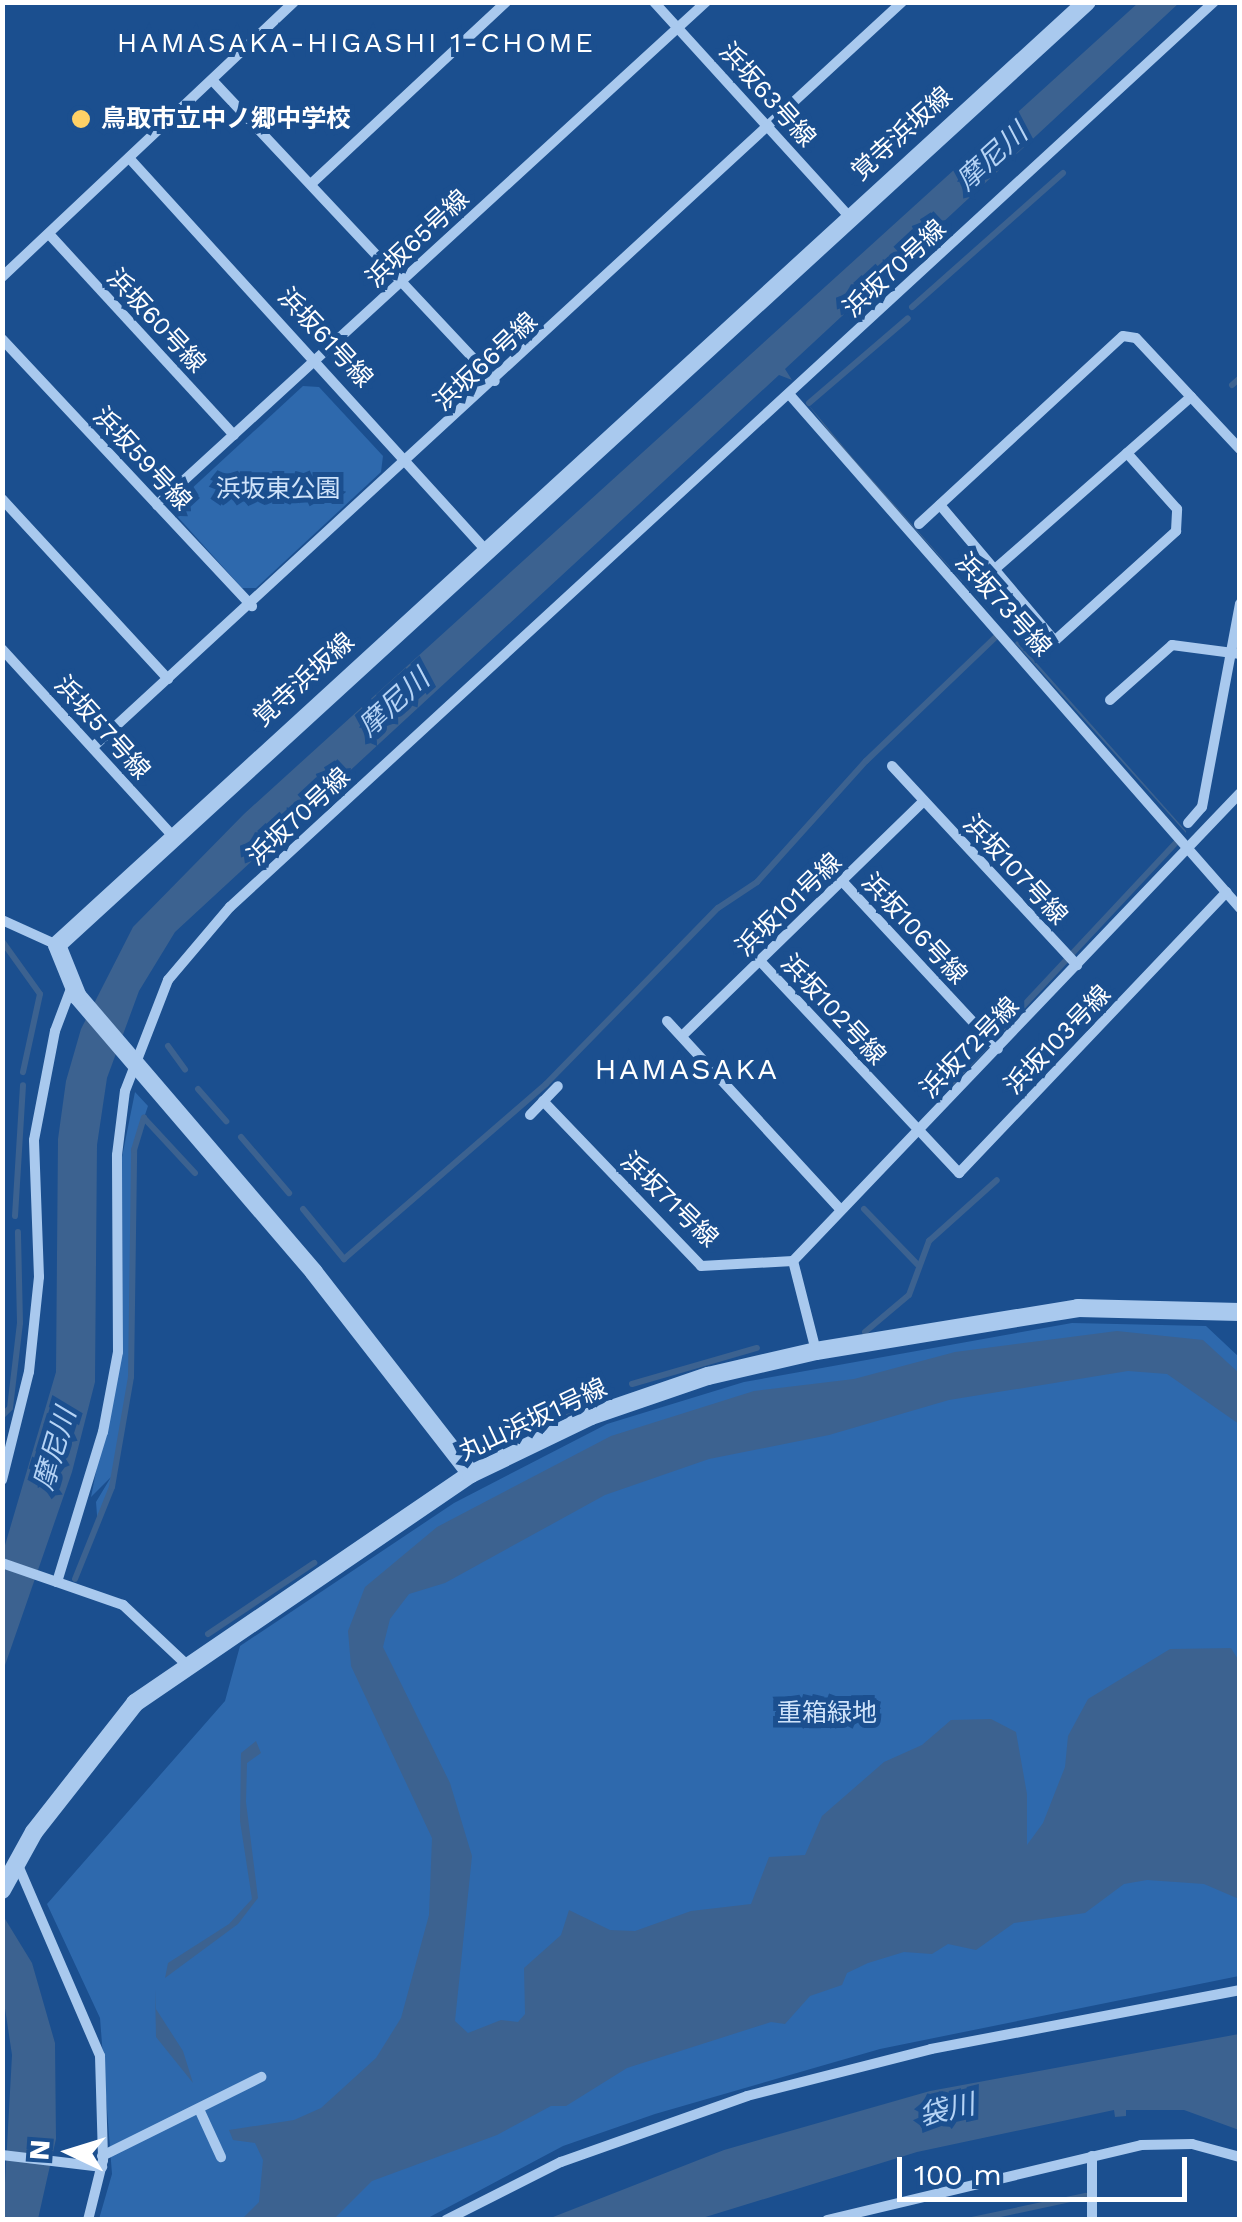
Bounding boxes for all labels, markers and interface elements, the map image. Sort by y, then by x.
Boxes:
district label: HAMASAKA-HIGASHI 1-CHOME [116,26,596,60]
street label: 浜坂63号線 [712,37,822,153]
street label: 覚寺浜坂線 [846,81,958,187]
place label: 鳥取市立中ノ郷中学校 [101,104,351,134]
marker: 鳥取市立中ノ郷中学校 [70,108,92,130]
water label: 摩尼川 [950,116,1034,198]
street label: 浜坂65号線 [360,184,476,294]
street label: 浜坂70号線 [838,214,952,324]
street label: 浜坂60号線 [100,263,212,379]
street label: 浜坂61号線 [271,282,379,394]
street label: 浜坂66号線 [428,307,544,417]
street label: 浜坂59号線 [87,401,197,517]
park label: 浜坂東公園 [216,474,340,504]
street label: 浜坂73号線 [949,547,1057,663]
street label: 覚寺浜坂線 [248,627,360,733]
water label: 摩尼川 [352,662,436,744]
street label: 浜坂57号線 [48,670,156,786]
street label: 浜坂70号線 [242,762,356,872]
street label: 浜坂107号線 [957,809,1073,931]
street label: 浜坂101号線 [730,847,848,963]
street label: 浜坂106号線 [855,867,973,991]
street label: 浜坂102号線 [774,949,892,1071]
street label: 浜坂103号線 [999,979,1117,1101]
street label: 浜坂72号線 [915,991,1025,1105]
district label: HAMASAKA [594,1051,780,1087]
street label: 浜坂71号線 [614,1146,724,1254]
street label: 丸山浜坂1号線 [454,1373,612,1467]
water label: 摩尼川 [27,1404,83,1494]
park label: 重箱緑地 [777,1698,877,1728]
water label: 袋川 [916,2087,978,2133]
north arrow [20,2102,120,2202]
scale bar [902,2137,1192,2199]
text: N [22,2138,57,2161]
text: 100 m [914,2157,1002,2192]

